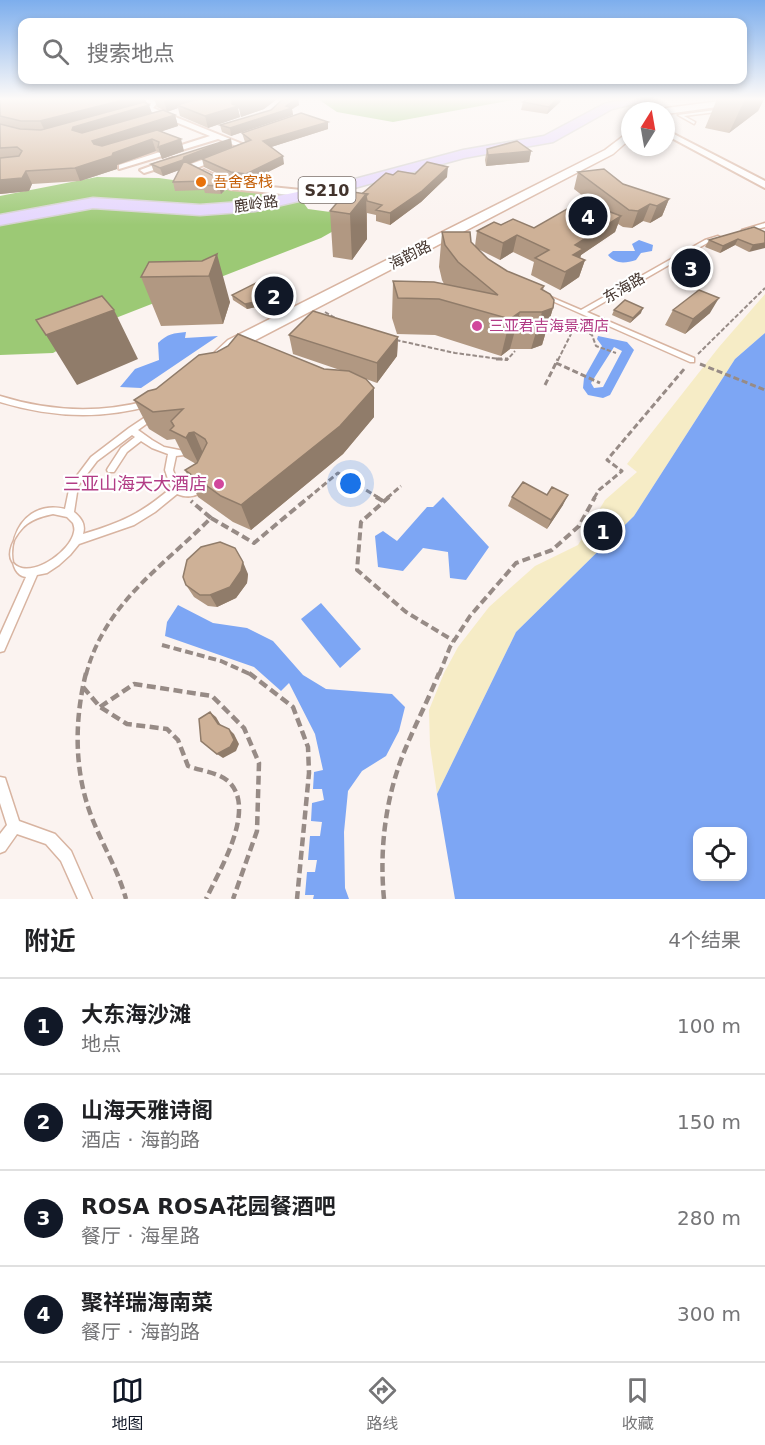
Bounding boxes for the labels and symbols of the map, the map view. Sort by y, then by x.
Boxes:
north arrow [621,102,675,156]
place label: 吾舍客栈 [213,173,273,191]
marker: 吾舍客栈 [194,175,208,189]
road number: S210 [298,177,356,203]
street label: 鹿岭路 [232,192,280,216]
pin: 4 [568,194,608,238]
street label: 海韵路 [386,237,434,273]
pin: 3 [672,246,710,290]
street label: 东海路 [600,269,648,307]
pin: 2 [254,274,294,318]
place label: 三亚君吉海景酒店 [489,317,609,335]
marker: 三亚君吉海景酒店 [470,319,484,333]
your location [336,469,365,498]
place label: 三亚山海天大酒店 [63,473,207,494]
marker: 三亚山海天大酒店 [212,477,226,491]
pin: 1 [584,508,622,554]

